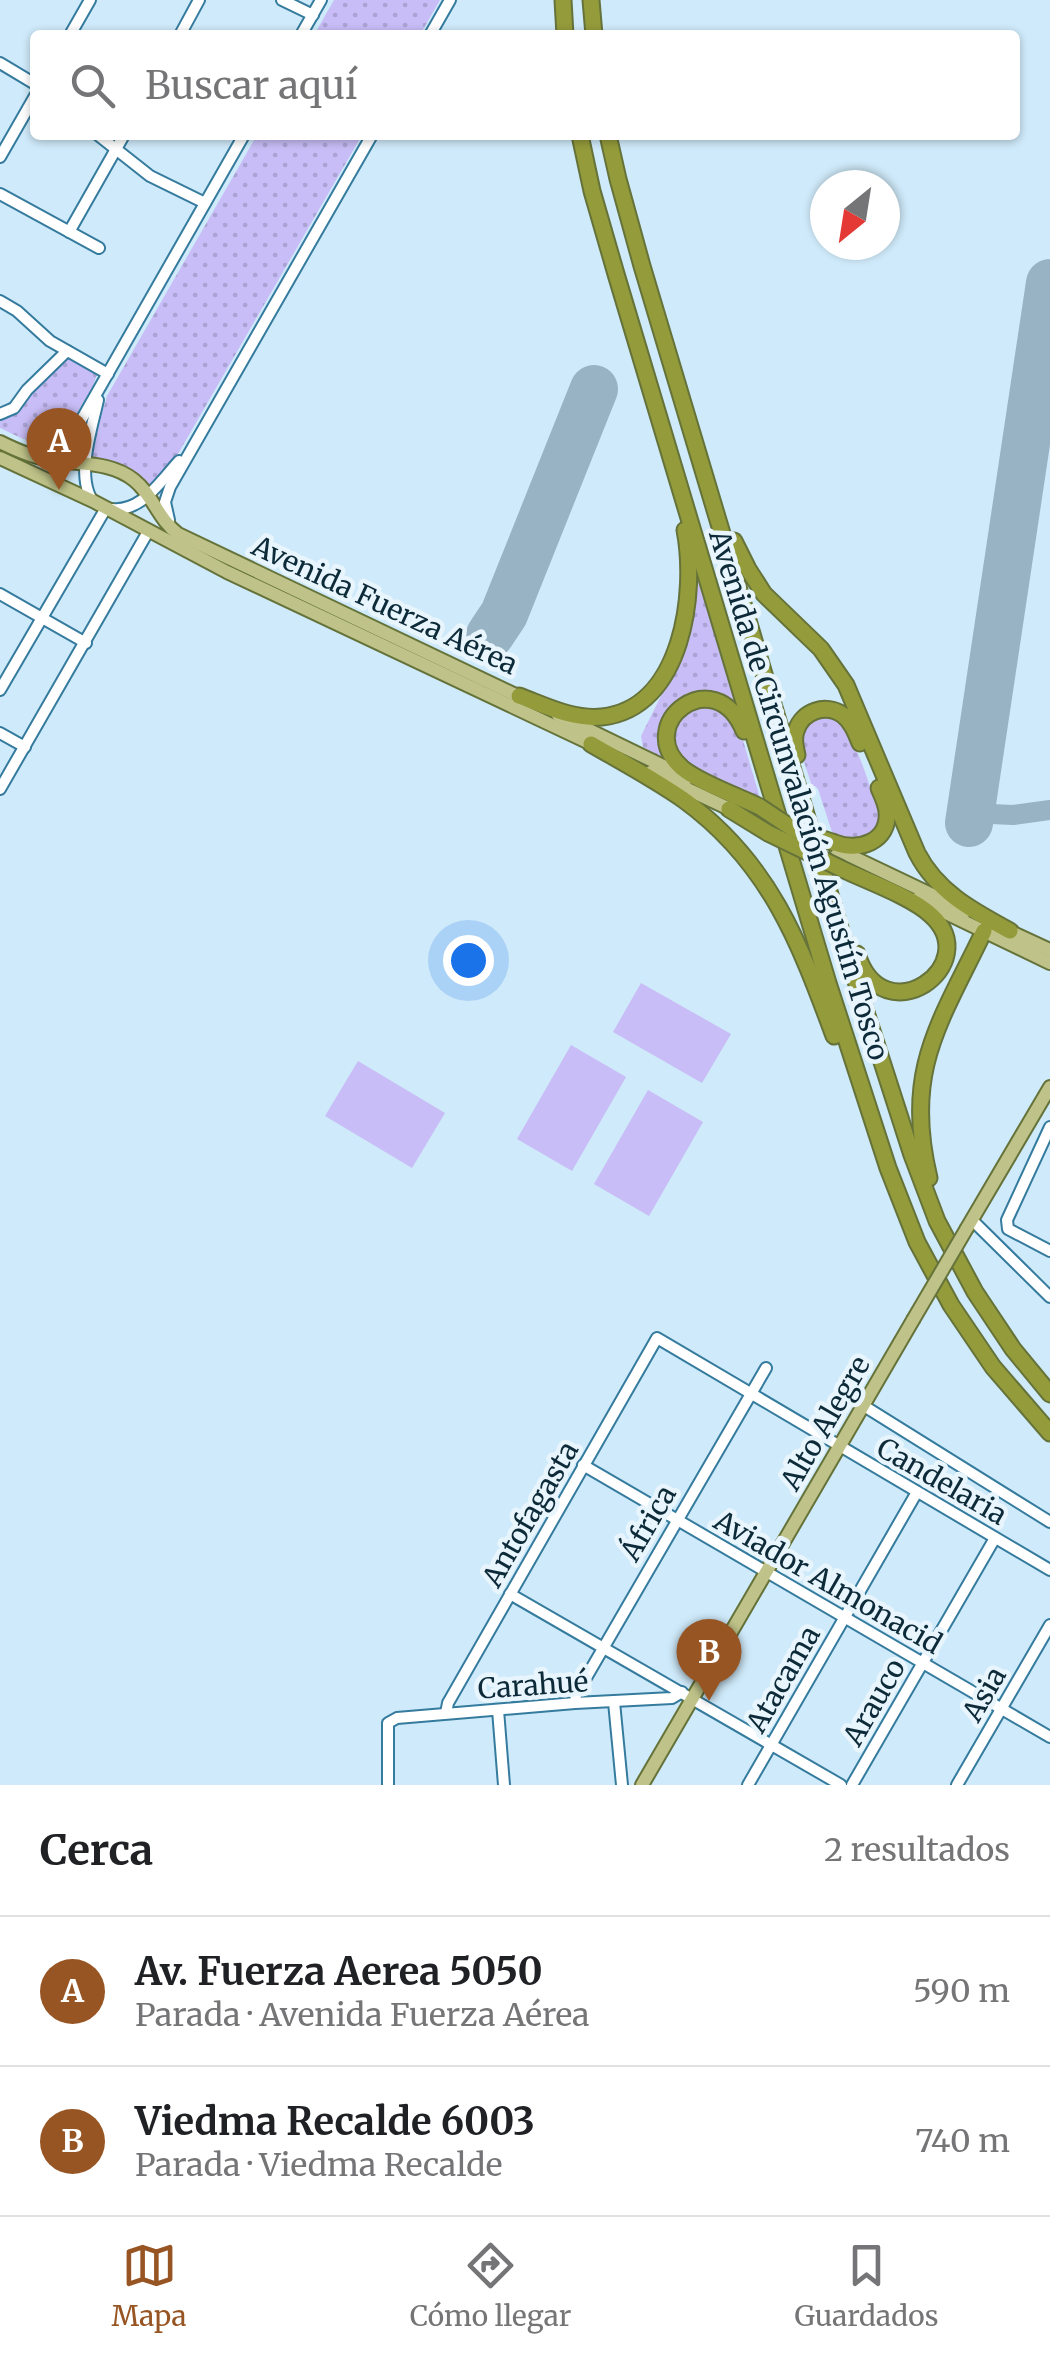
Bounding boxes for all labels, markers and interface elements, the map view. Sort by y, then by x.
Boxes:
search box [30,30,1020,140]
icon: search [65,58,120,113]
text: Buscar aquí [145,62,357,109]
north arrow [810,170,900,260]
pin: A [27,408,92,490]
street label: Avenida de Circunvalación Agustín Tosco [701,525,897,1064]
street label: Avenida Fuerza Aérea [246,527,524,682]
your location [443,935,494,986]
street label: Alto Alegre [772,1349,878,1497]
street label: Candelaria [871,1429,1013,1533]
street label: Antofagasta [473,1435,586,1594]
street label: África [612,1479,684,1568]
street label: Aviador Almonacid [707,1502,948,1662]
pin: B [676,1618,742,1701]
street label: Atacama [738,1619,828,1740]
street label: Arauco [834,1652,913,1753]
street label: Asia [954,1660,1014,1729]
street label: Carahué [477,1663,589,1707]
text: Cerca [40,1824,153,1876]
text: 2 resultados [824,1830,1010,1870]
text: Av. Fuerza Aerea 5050 [135,1948,543,1995]
text: A [61,1971,84,2011]
text: 590 m [913,1971,1010,2011]
text: Parada · Avenida Fuerza Aérea [135,1995,589,2035]
text: Viedma Recalde 6003 [135,2098,535,2145]
text: B [61,2121,84,2161]
text: 740 m [915,2121,1010,2161]
text: Parada · Viedma Recalde [135,2145,503,2185]
tab: Mapa [112,2238,187,2334]
tab: Cómo llegar [410,2238,571,2334]
tab: Guardados [794,2238,938,2334]

